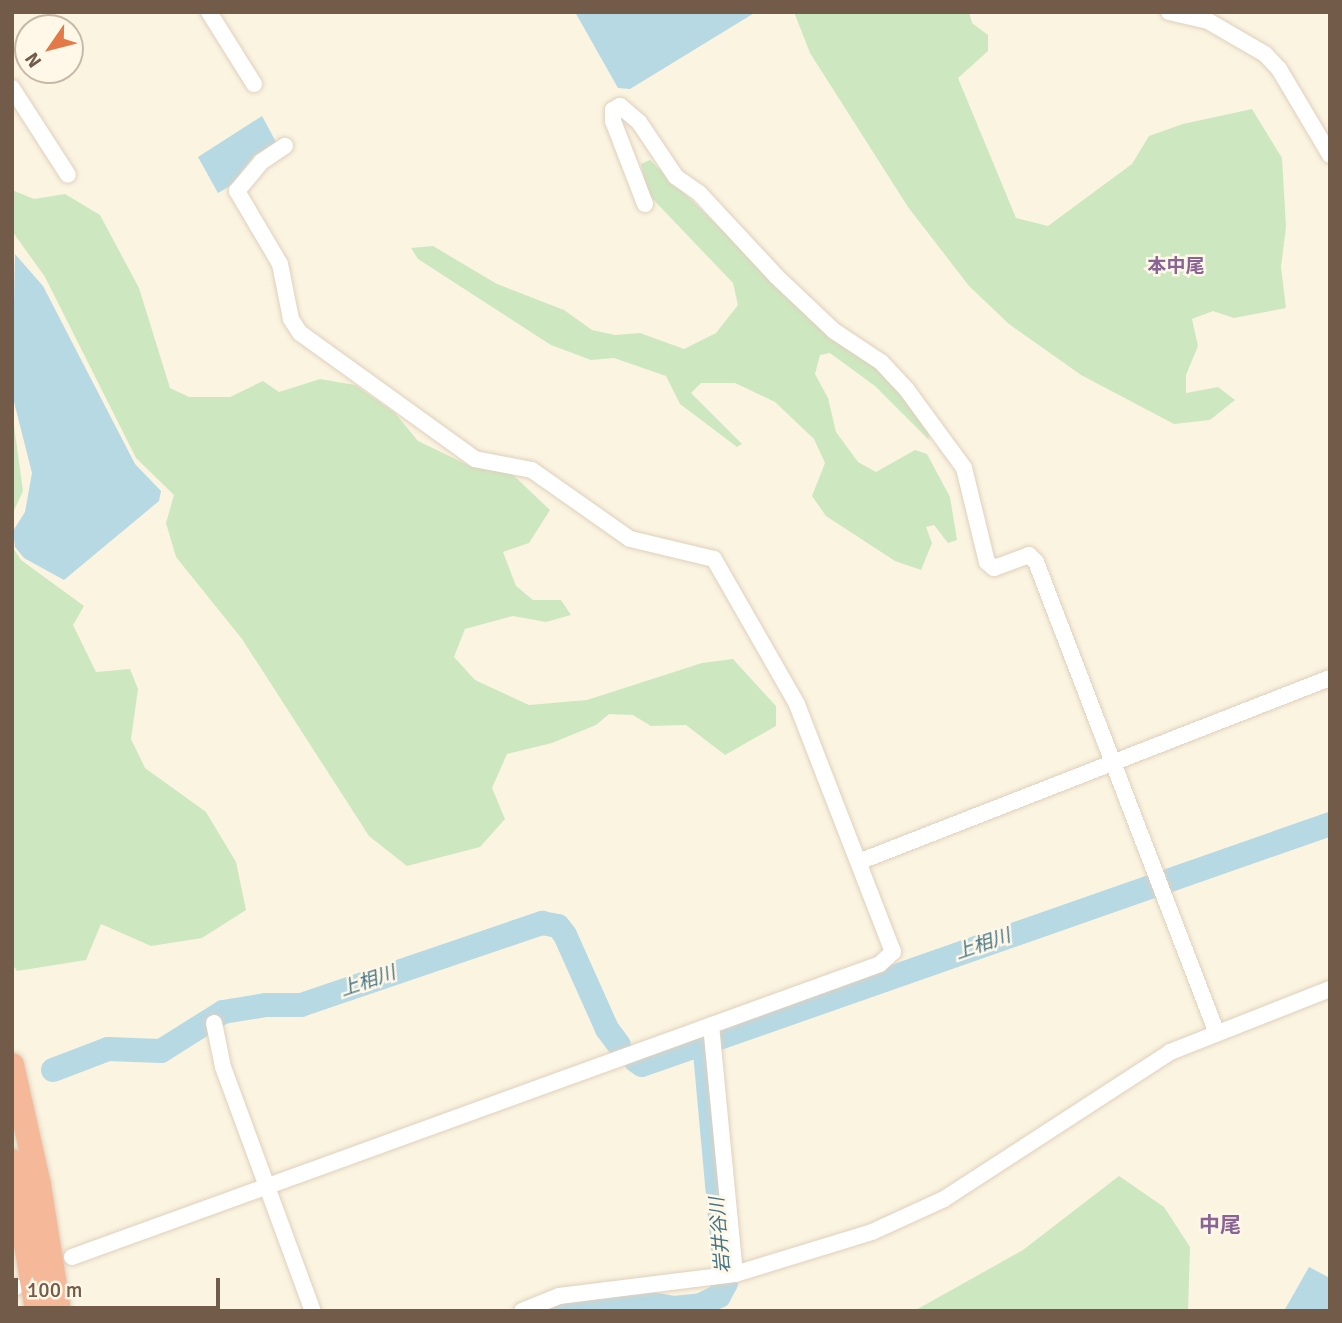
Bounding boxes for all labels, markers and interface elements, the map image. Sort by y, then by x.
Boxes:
north arrow [14,14,84,84]
text: N [20,48,47,72]
district label: 本中尾 [1148,256,1204,278]
water label: 上相川 [952,925,1014,965]
water label: 上相川 [337,962,399,1002]
water label: 岩井谷川 [706,1196,736,1274]
district label: 中尾 [1199,1212,1241,1238]
scale bar [18,1264,224,1308]
text: 100 m [27,1277,82,1303]

